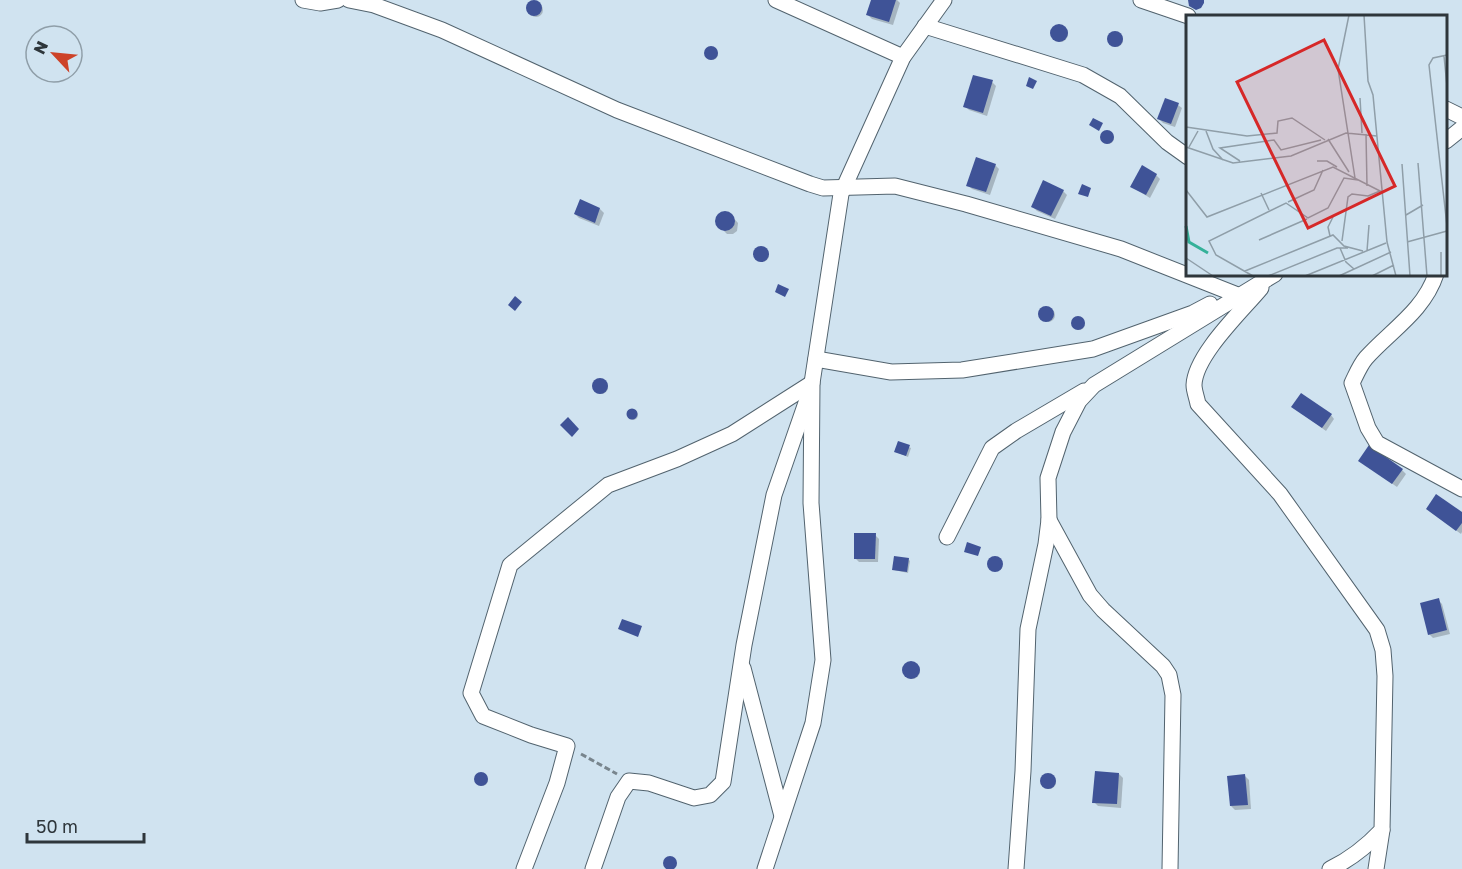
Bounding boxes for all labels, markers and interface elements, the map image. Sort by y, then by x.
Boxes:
inset map [1186,15,1447,276]
north arrow [24,24,84,84]
text: N [29,38,52,57]
scale bar [27,806,144,844]
text: 50 m [36,815,78,837]

